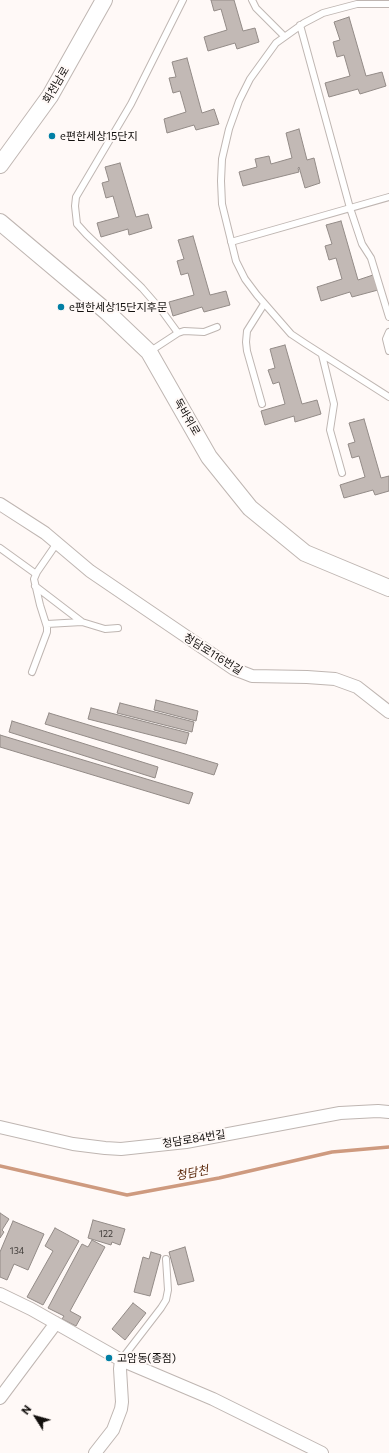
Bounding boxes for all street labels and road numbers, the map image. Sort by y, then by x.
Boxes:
street label: 회천남로 [40,64,72,106]
street label: 독바위로 [171,396,203,438]
street label: 청담로116번길 [181,631,245,677]
street label: 청담로84번길 [161,1127,227,1151]

